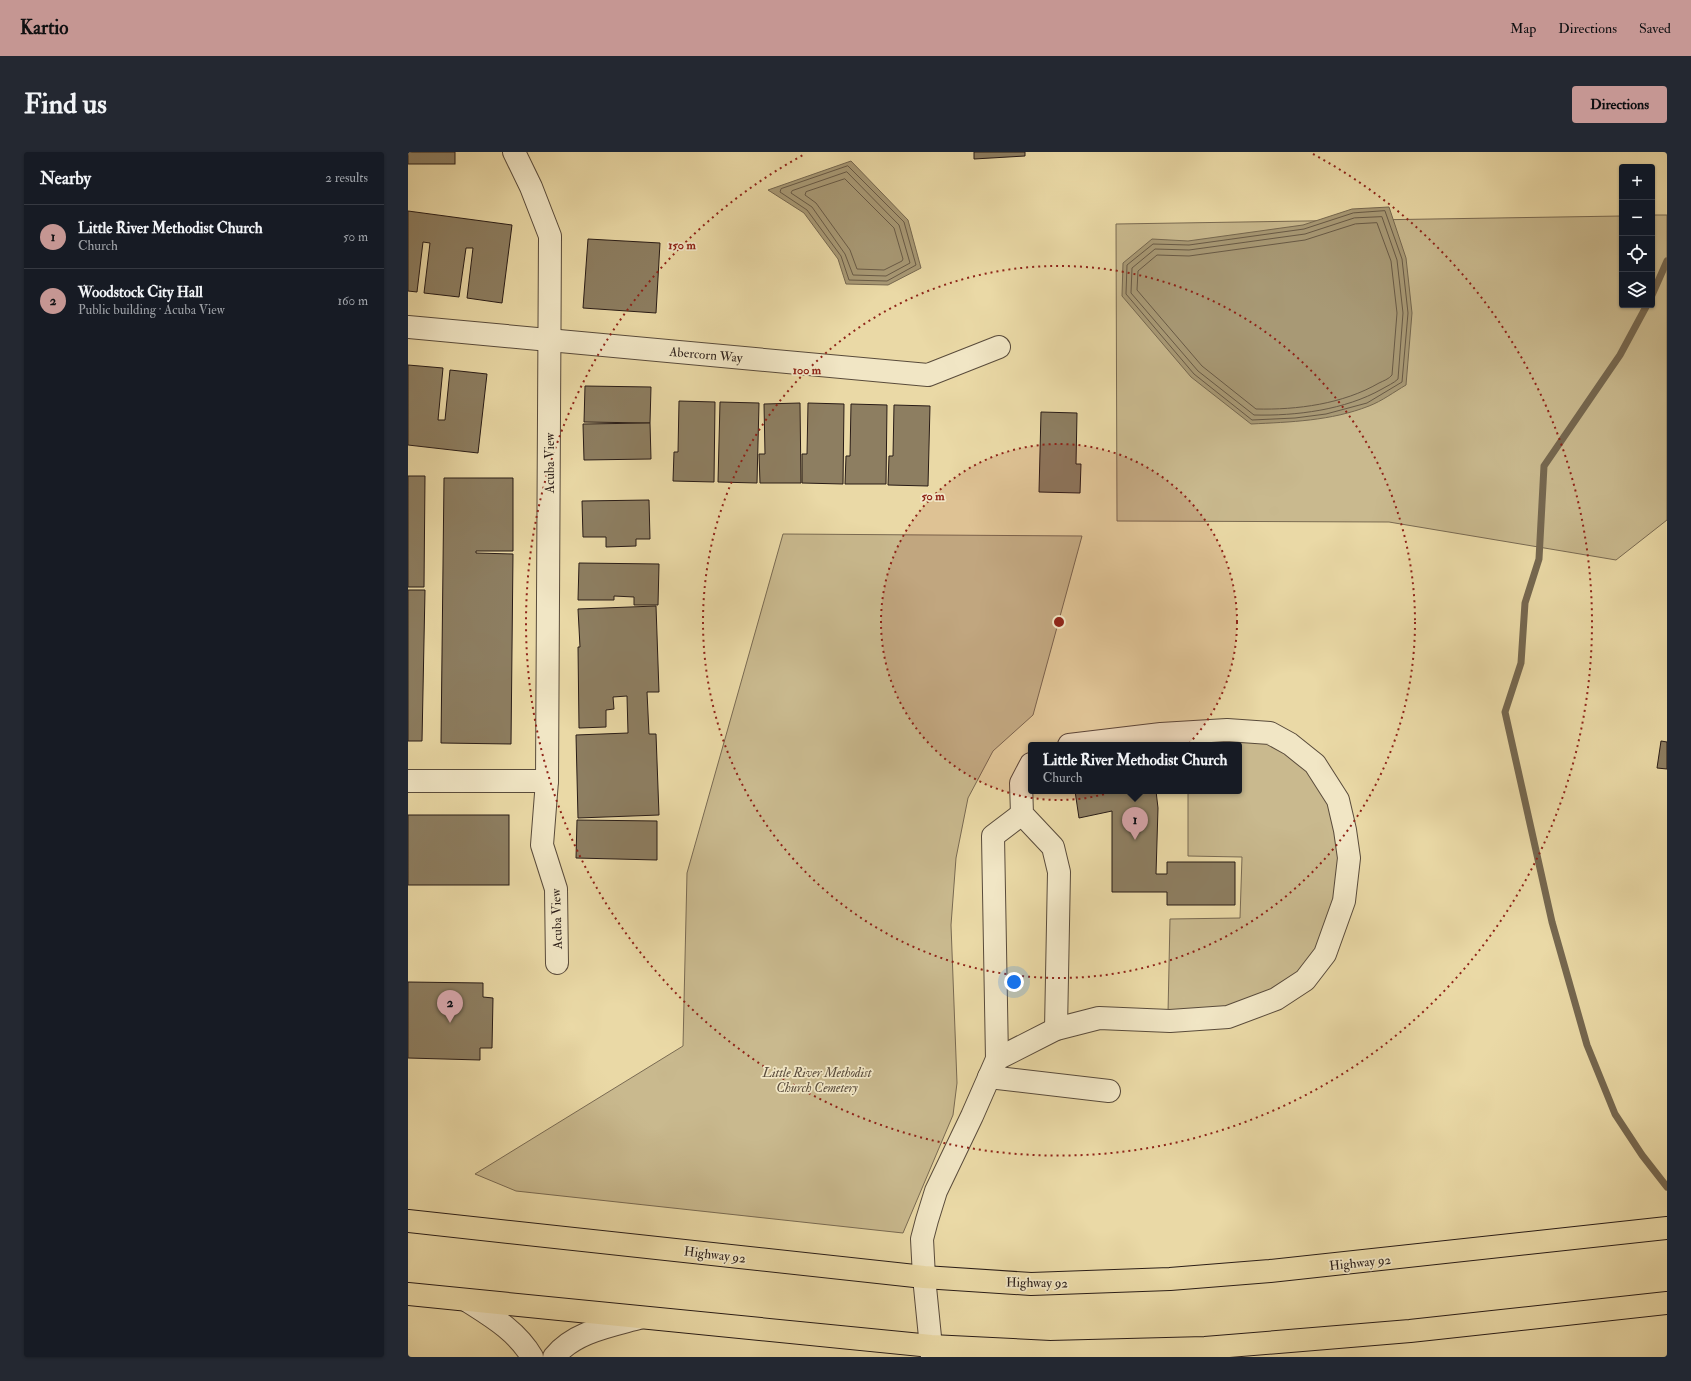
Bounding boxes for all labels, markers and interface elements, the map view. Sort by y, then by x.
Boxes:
text: Kartio [20,16,68,40]
text: Map [1510,20,1536,37]
text: Directions [1558,20,1617,37]
text: Saved [1639,20,1671,37]
button: Directions [1572,86,1667,123]
text: Find us [24,87,107,122]
map controls [1619,164,1655,308]
button: + [1619,164,1655,200]
text: Nearby [40,168,91,189]
text: 2 results [325,170,368,186]
button: − [1619,200,1655,236]
text: Little River Methodist Church [78,219,263,238]
text: 1 [51,229,55,245]
text: 50 m [343,229,368,245]
button: locate [1619,236,1655,272]
text: Church [78,238,118,254]
text: 150 m [668,238,696,253]
button: layers [1619,272,1655,308]
text: Woodstock City Hall [78,283,203,302]
text: 2 [50,293,56,309]
text: 160 m [337,293,368,309]
text: Public building · Acuba View [78,302,225,318]
street label: Abercorn Way [667,344,744,367]
text: 100 m [793,363,822,378]
street label: Acuba View [542,432,558,494]
text: 50 m [921,489,945,504]
centre of rings [1052,615,1066,629]
popup [1028,742,1242,794]
text: Little River Methodist Church [1043,751,1227,770]
text: Church [1043,770,1082,786]
pin: 1 [1122,807,1148,840]
street label: Acuba View [548,887,566,951]
your location [1004,972,1024,992]
pin: 2 [437,990,463,1023]
park label: Little River Methodist Church Cemetery [762,1065,873,1096]
street label: Highway 92 [683,1243,747,1268]
street label: Highway 92 [1328,1252,1392,1275]
street label: Highway 92 [1006,1274,1069,1293]

